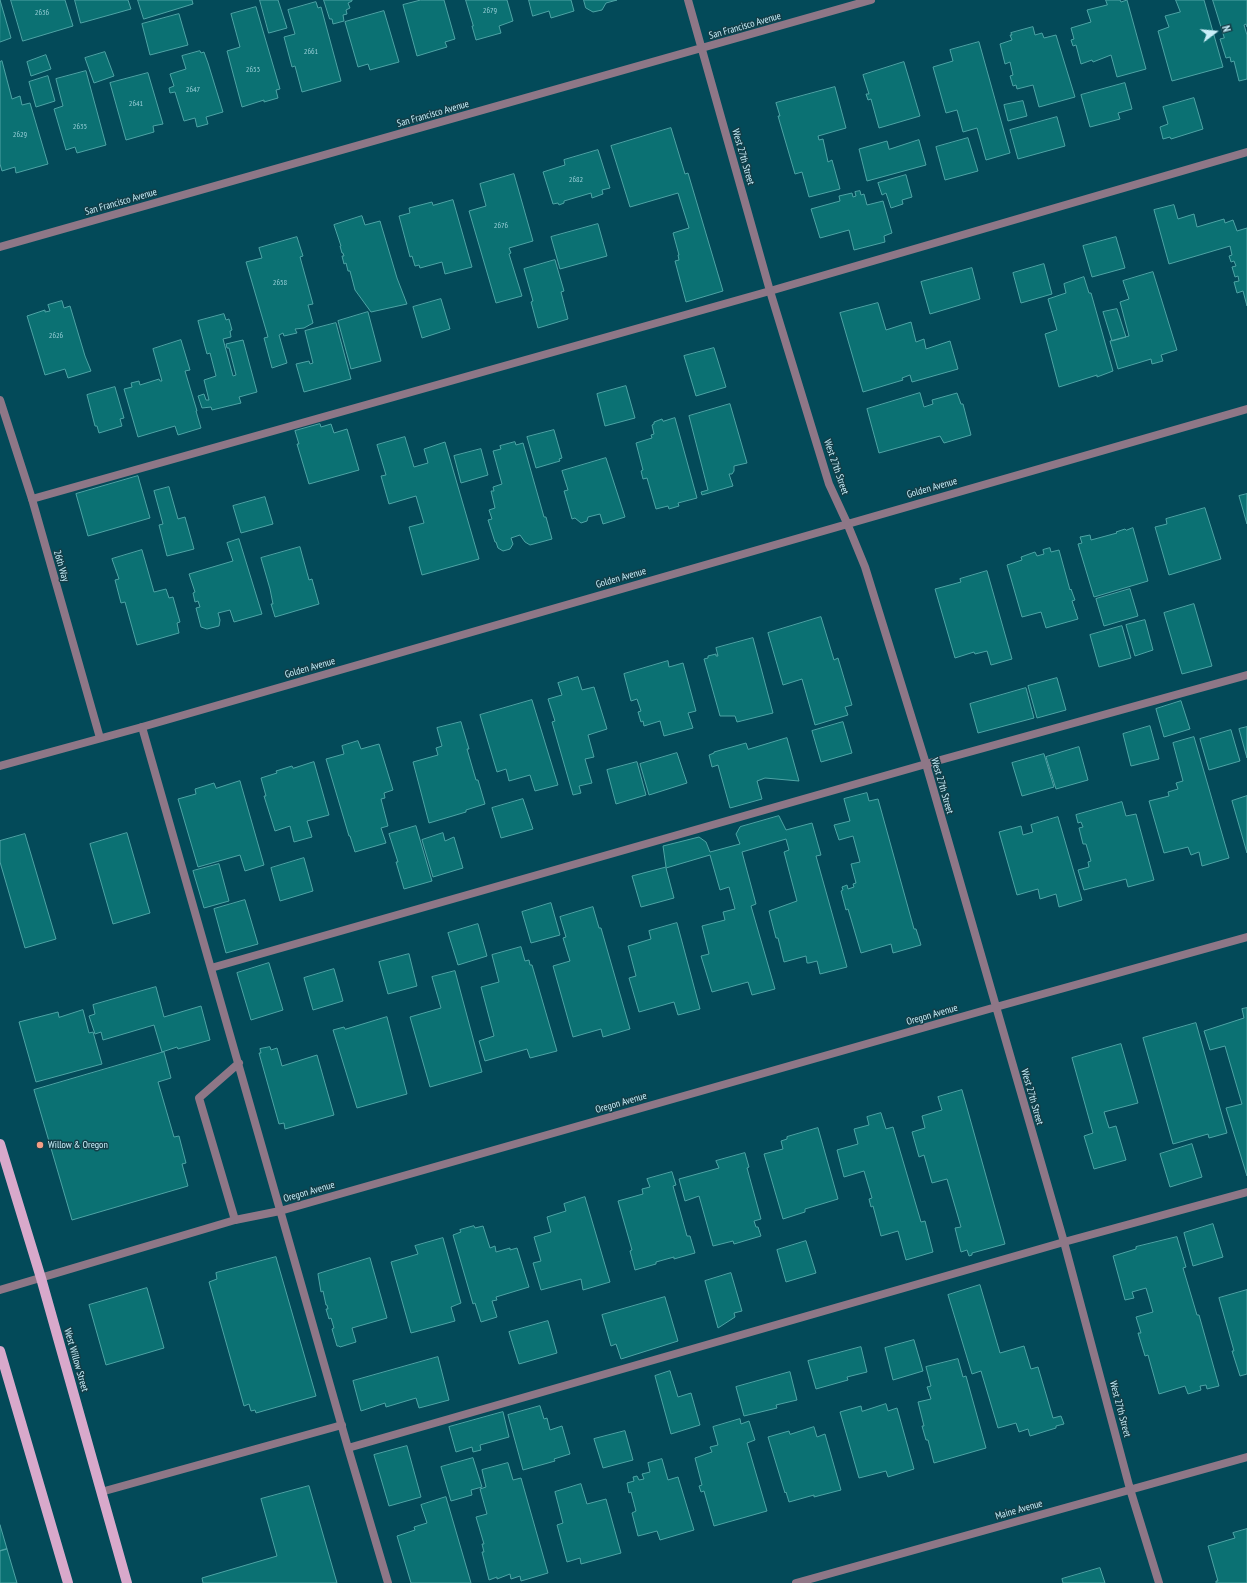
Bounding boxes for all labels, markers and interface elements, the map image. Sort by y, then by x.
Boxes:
house number: 2679 [483,6,497,16]
house number: 2636 [35,8,49,18]
street label: San Francisco Avenue [708,10,782,42]
north arrow [1195,12,1235,52]
text: N [1219,24,1234,33]
house number: 2661 [304,47,318,57]
house number: 2653 [246,65,260,75]
house number: 2647 [186,85,200,95]
street label: San Francisco Avenue [396,98,470,130]
house number: 2641 [129,99,143,109]
house number: 2635 [73,122,87,132]
street label: West 27th Street [729,128,757,186]
house number: 2629 [13,130,27,140]
house number: 2682 [569,175,583,185]
street label: San Francisco Avenue [84,186,158,218]
house number: 2676 [494,221,508,231]
house number: 2658 [273,278,287,288]
house number: 2626 [49,331,63,341]
street label: West 27th Street [821,438,851,496]
street label: Golden Avenue [905,475,959,501]
street label: 26th Way [51,549,71,583]
street label: Golden Avenue [594,565,648,591]
street label: Golden Avenue [283,655,337,681]
street label: West 27th Street [928,757,956,815]
street label: Oregon Avenue [905,1002,959,1028]
street label: West 27th Street [1018,1068,1046,1126]
street label: Oregon Avenue [594,1090,648,1116]
place label: Willow & Oregon [48,1139,108,1151]
marker: Willow & Oregon [35,1140,45,1150]
street label: Oregon Avenue [282,1179,336,1205]
street label: West Willow Street [61,1327,91,1393]
street label: West 27th Street [1107,1380,1133,1438]
street label: Maine Avenue [994,1498,1044,1522]

